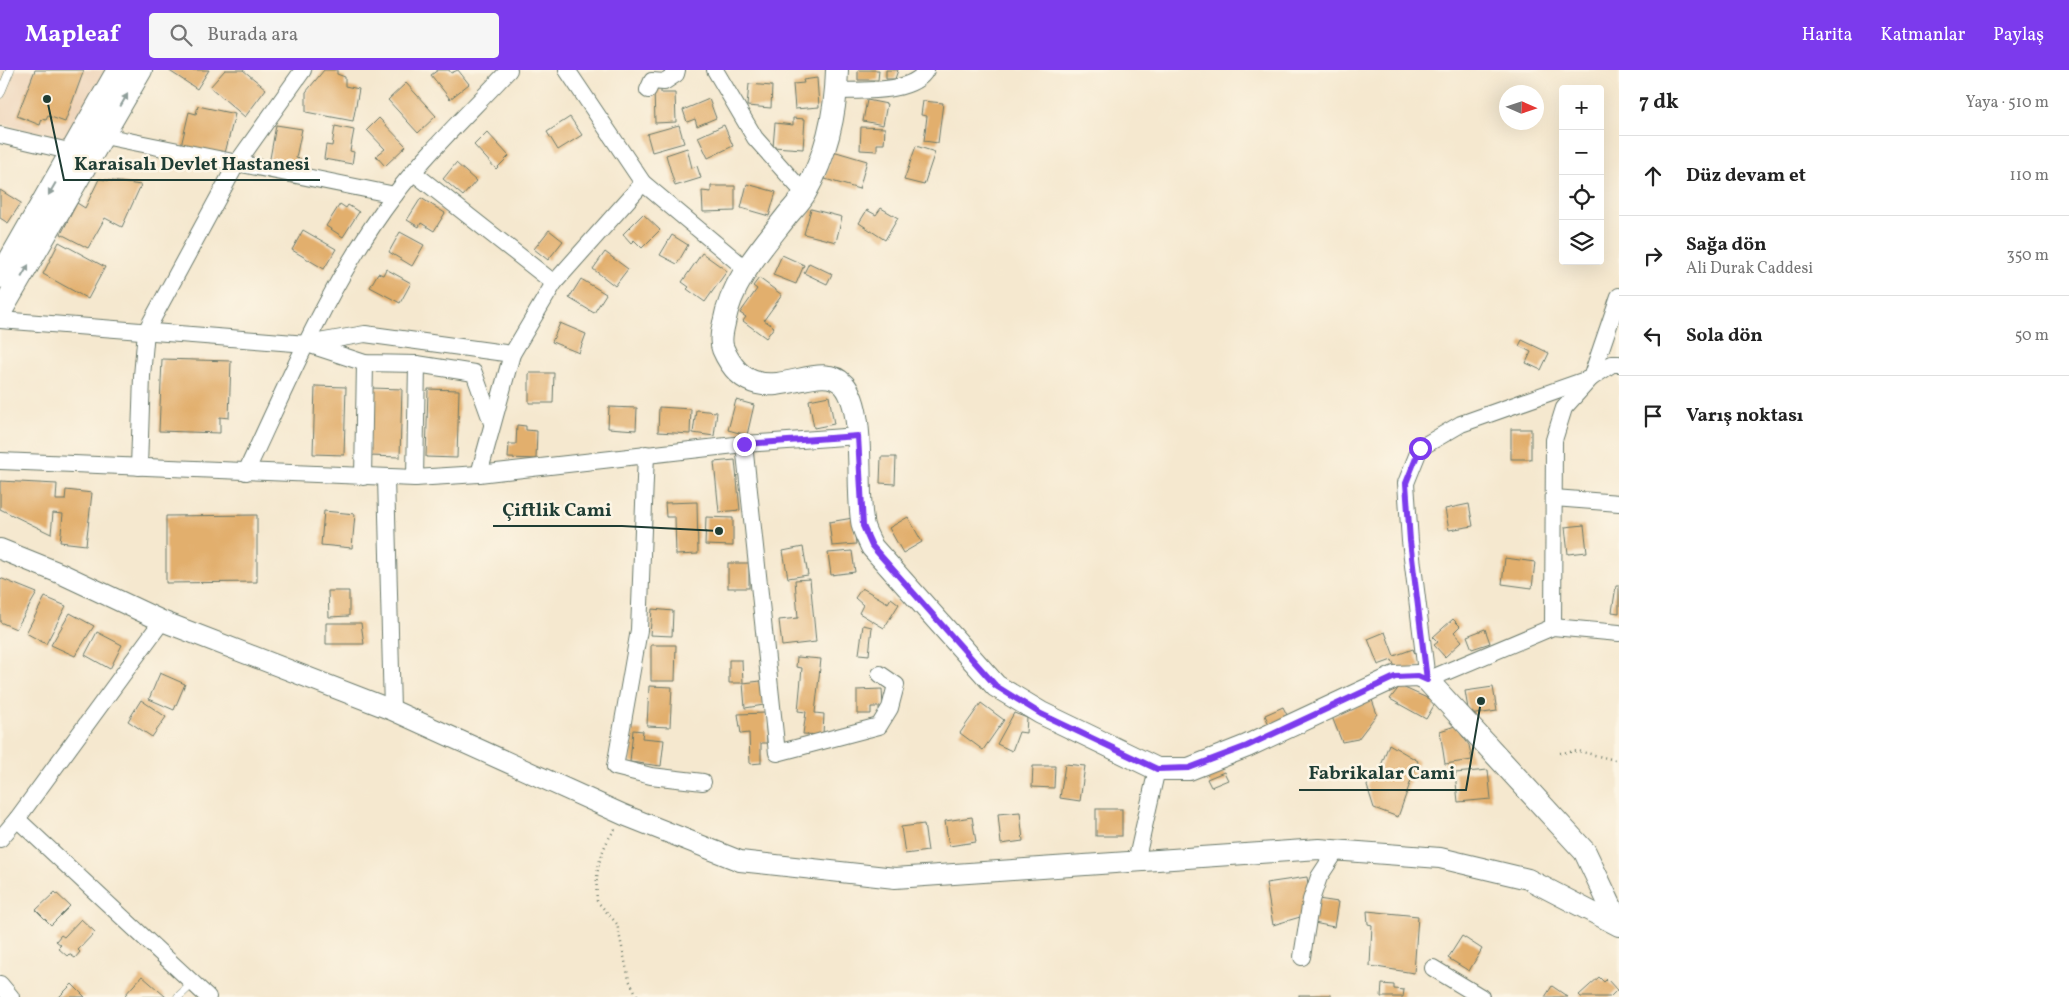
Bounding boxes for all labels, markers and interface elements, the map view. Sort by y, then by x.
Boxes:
search box [149,13,499,58]
text: Mapleaf [25,18,119,52]
icon: search [167,21,195,49]
text: Burada ara [207,22,298,48]
text: Harita [1802,23,1853,48]
text: Katmanlar [1881,23,1965,48]
text: Paylaş [1993,23,2044,48]
north arrow [1499,85,1544,130]
map controls [1559,85,1604,265]
button: + [1559,85,1604,130]
text: 7 dk [1639,88,1679,117]
text: Yaya · 510 m [1965,92,2049,114]
one-way arrow [120,93,128,107]
button: − [1559,130,1604,175]
callout: Karaisalı Devlet Hastanesi [64,146,320,180]
text: Karaisalı Devlet Hastanesi [74,152,310,178]
icon: ahead [1639,162,1667,190]
text: Düz devam et [1686,163,1806,189]
text: 110 m [2010,165,2049,187]
button: locate [1559,175,1604,220]
one-way arrow [47,182,56,195]
button: layers [1559,220,1604,265]
text: Sağa dön [1686,232,1766,258]
icon: right [1639,242,1667,270]
text: 350 m [2006,245,2049,267]
text: Ali Durak Caddesi [1686,258,1813,280]
one-way arrow [21,264,30,278]
icon: left [1639,322,1667,350]
text: Sola dön [1686,323,1763,349]
text: 50 m [2015,325,2049,347]
icon: arrive [1639,402,1667,430]
text: Varış noktası [1686,403,1803,429]
route end [733,433,756,456]
route start [1409,437,1432,460]
callout: Çiftlik Cami [493,492,622,526]
text: Çiftlik Cami [502,498,612,524]
callout: Fabrikalar Cami [1299,756,1466,790]
text: Fabrikalar Cami [1309,761,1456,787]

